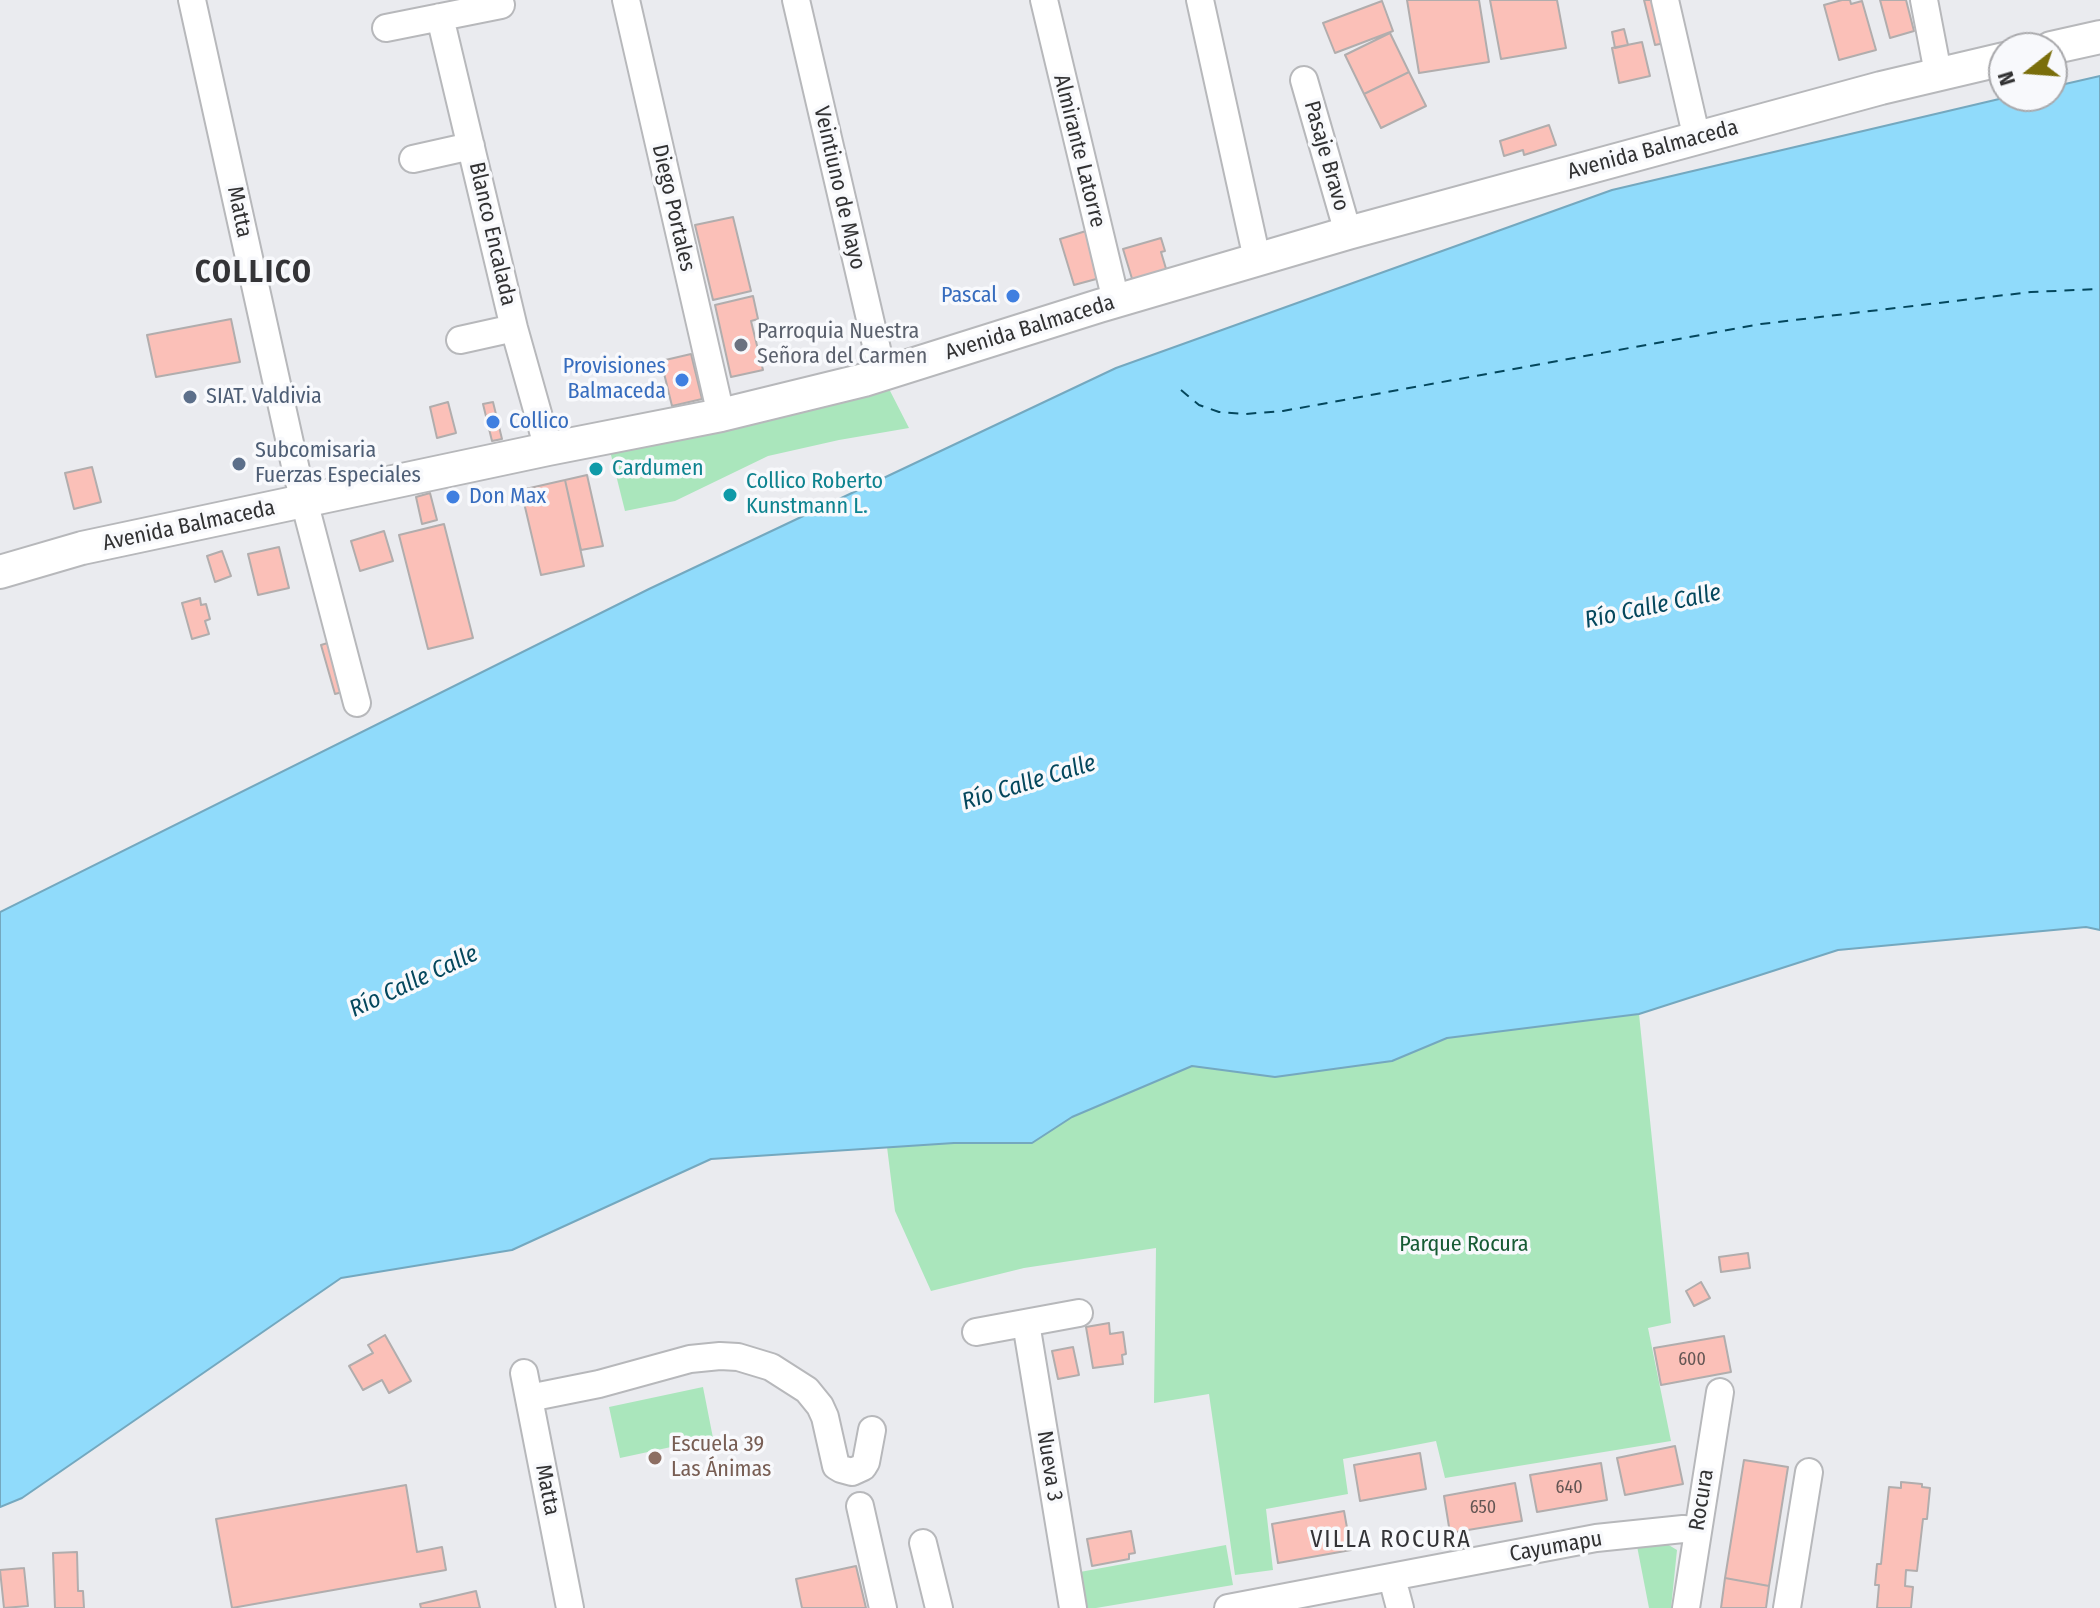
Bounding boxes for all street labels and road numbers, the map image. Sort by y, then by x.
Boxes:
street label: Almirante Latorre [1047,72,1111,230]
street label: Pasaje Bravo [1298,98,1354,214]
street label: Veintiuno de Mayo [807,104,871,272]
street label: Avenida Balmaceda [1565,115,1741,185]
street label: Diego Portales [646,142,700,274]
street label: Blanco Encalada [463,160,521,308]
street label: Matta [221,184,257,240]
street label: Avenida Balmaceda [942,290,1118,366]
street label: Avenida Balmaceda [100,495,278,557]
street label: Nueva 3 [1030,1429,1068,1503]
street label: Matta [529,1462,565,1518]
street label: Rocura [1684,1467,1720,1533]
street label: Cayumapu [1508,1526,1604,1568]

